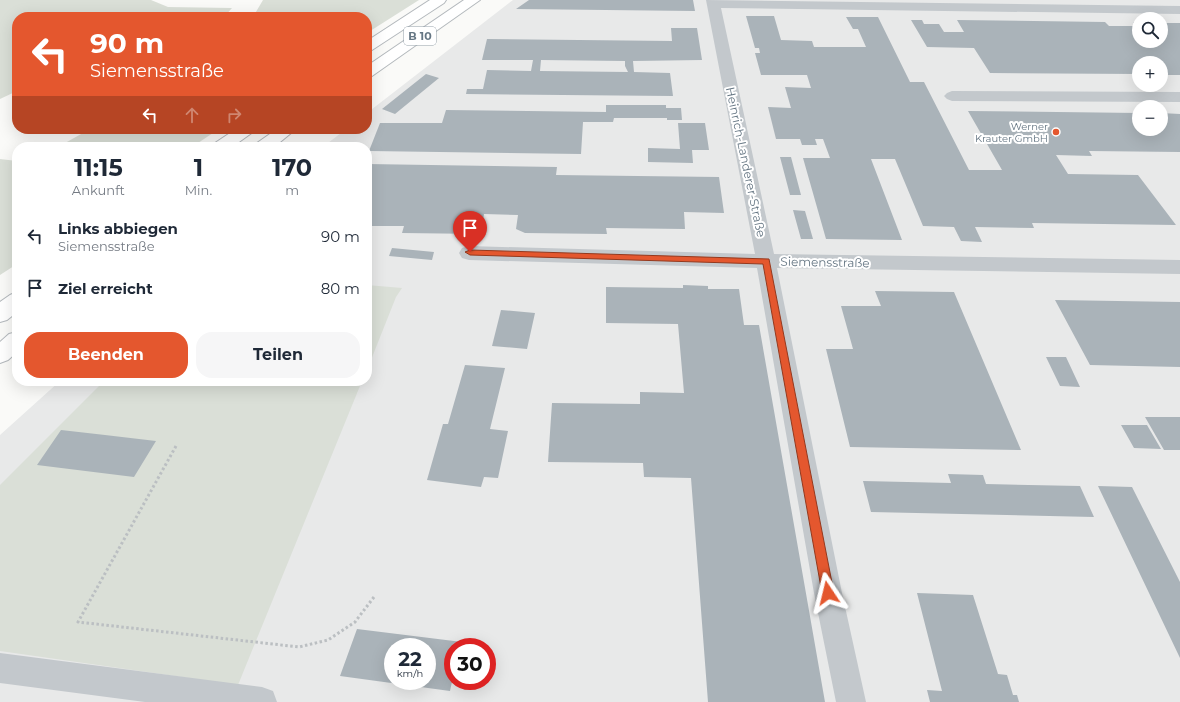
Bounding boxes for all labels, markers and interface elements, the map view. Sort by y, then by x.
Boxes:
map controls [1132,12,1168,136]
button: search [1132,12,1168,48]
text: 90 m [90,26,164,60]
road number: B 10 [404,27,436,45]
icon: left [24,28,76,80]
button: + [1132,56,1168,92]
text: Siemensstraße [90,60,224,82]
street label: Heinrich-Landerer-Straße [723,86,769,238]
button: − [1132,100,1168,136]
icon: left [139,104,161,126]
icon: ahead [181,104,203,126]
icon: right [223,104,245,126]
place label: Werner Krauter GmbH [975,120,1048,145]
marker: Werner Krauter GmbH [1051,127,1061,137]
text: 11:15 [74,153,123,182]
text: 1 [194,153,203,182]
text: 170 [272,153,312,182]
text: Ankunft [72,182,125,198]
text: Min. [185,182,212,198]
text: m [285,182,299,198]
pin [453,211,487,252]
icon: arrive [459,217,481,239]
text: Links abbiegen [58,219,178,238]
icon: left [24,225,46,247]
text: 90 m [321,227,360,246]
text: Siemensstraße [58,238,155,254]
street label: Siemensstraße [780,254,870,270]
icon: arrive [24,277,46,299]
text: Ziel erreicht [58,279,153,298]
text: 80 m [321,279,360,298]
button: Beenden [24,332,188,378]
button: Teilen [196,332,360,378]
position arrow [807,572,849,614]
speed limit sign: 30 [444,638,496,690]
text: 22 [398,647,422,671]
text: km/h [397,667,423,680]

